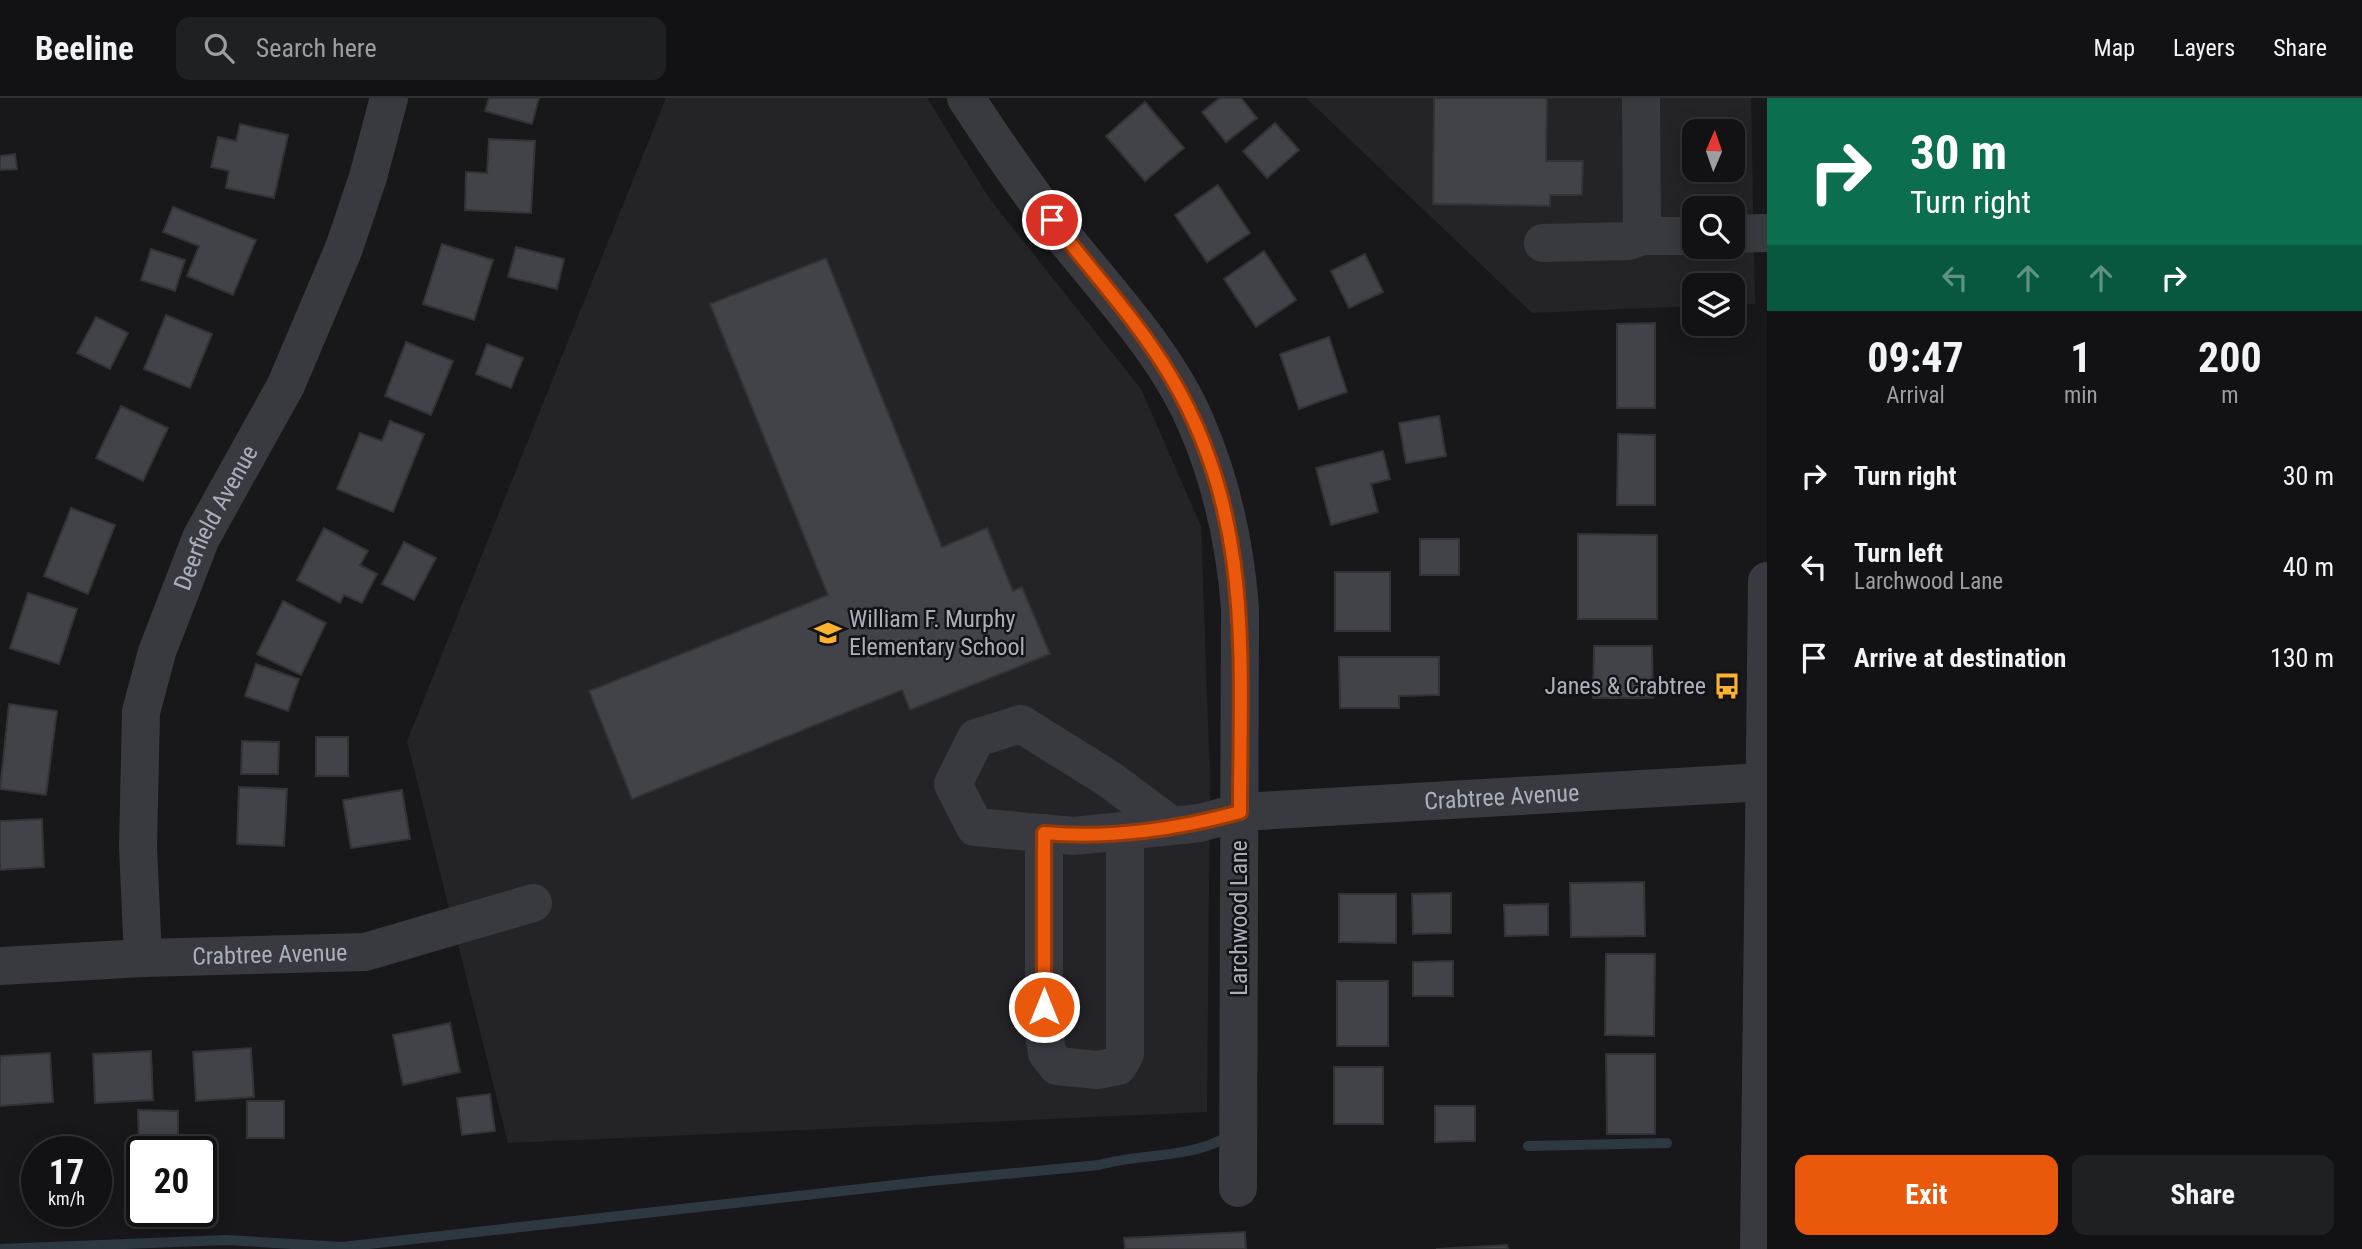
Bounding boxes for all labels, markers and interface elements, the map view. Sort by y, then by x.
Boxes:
search box [176,17,666,80]
text: Beeline [35,29,134,68]
icon: search [200,29,238,67]
text: Search here [256,33,377,63]
text: Map [2094,34,2135,62]
text: Layers [2173,34,2235,62]
text: Share [2273,34,2327,62]
north arrow [1682,119,1745,182]
map controls [1682,119,1745,336]
text: 30 m [1910,124,2007,181]
icon: right [1795,126,1886,217]
text: Turn right [1910,183,2031,221]
pin [1022,190,1082,250]
button: search [1682,196,1745,259]
icon: arrive [1033,201,1071,239]
icon: left [1936,259,1974,297]
icon: ahead [2009,259,2047,297]
icon: ahead [2082,259,2120,297]
icon: right [2155,259,2193,297]
button: layers [1682,273,1745,336]
text: 09:47 [1867,333,1964,382]
text: 1 [2070,333,2091,382]
text: 200 [2198,333,2262,382]
text: Arrival [1886,382,1945,409]
text: min [2064,382,2098,409]
text: m [2221,382,2238,409]
street label: Deerfield Avenue [168,440,264,594]
icon: right [1795,457,1833,495]
text: Turn right [1854,461,1956,491]
text: 30 m [2283,461,2334,491]
text: Turn left [1854,538,1943,568]
icon: left [1795,548,1833,586]
text: 40 m [2283,552,2334,582]
text: Larchwood Lane [1854,568,2003,595]
place label: William F. Murphy Elementary School [849,605,1025,661]
school or university icon: William F. Murphy Elementary School [813,618,843,648]
icon: arrive [1795,639,1833,677]
text: Arrive at destination [1854,643,2066,673]
text: 130 m [2270,643,2334,673]
bus stop icon: Janes & Crabtree [1712,671,1742,701]
place label: Janes & Crabtree [1545,672,1706,700]
street label: Crabtree Avenue [1424,779,1580,815]
street label: Larchwood Lane [1225,840,1253,996]
street label: Crabtree Avenue [192,938,348,971]
position arrow [1007,970,1081,1044]
speed limit sign: 20 [126,1136,217,1227]
text: 17 [49,1152,84,1193]
button: Exit [1795,1155,2058,1235]
button: Share [2072,1155,2334,1235]
text: km/h [48,1188,85,1209]

